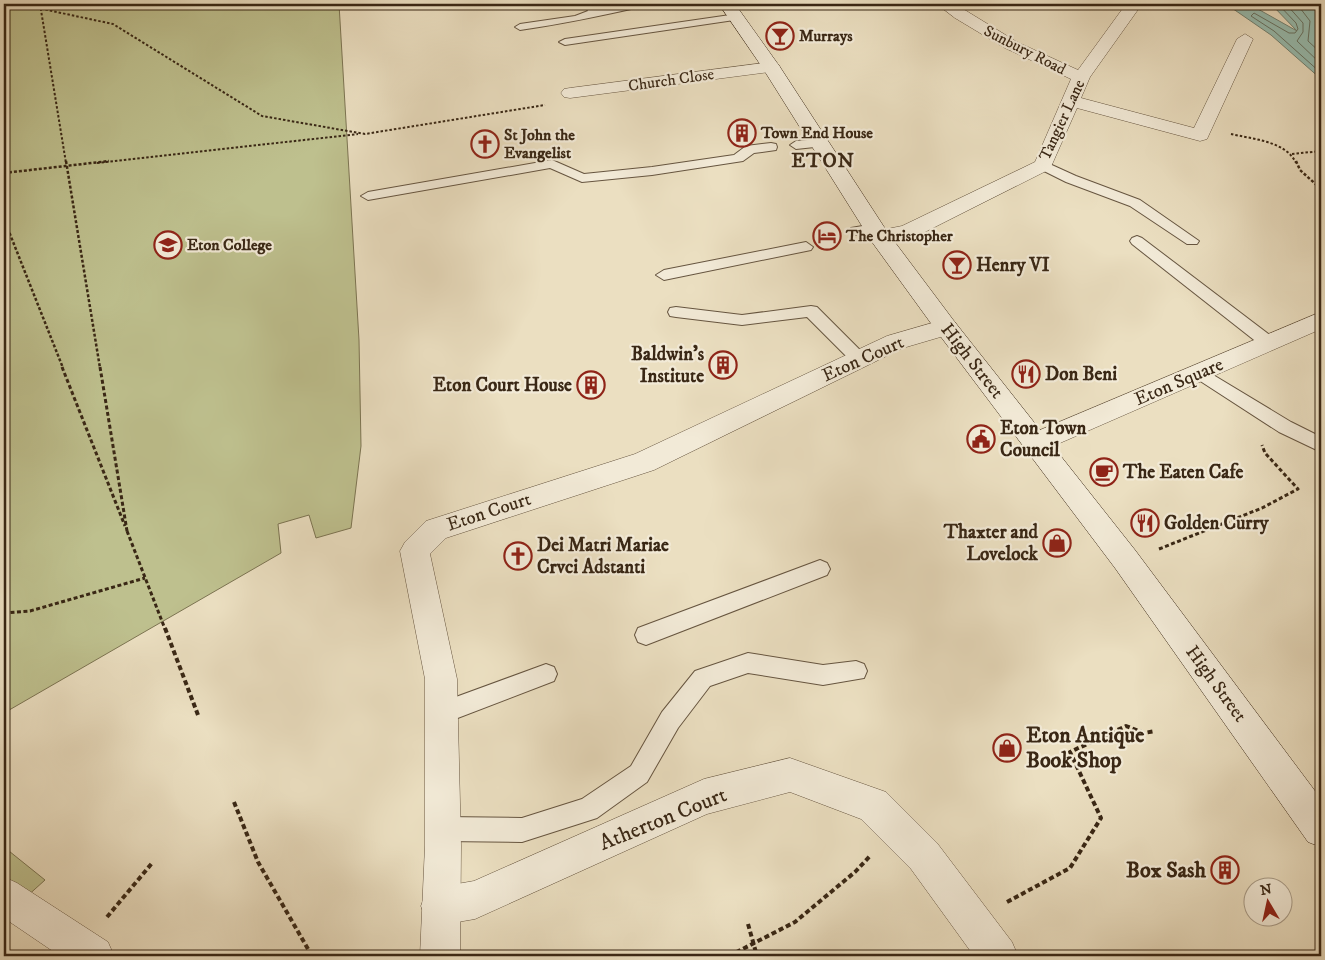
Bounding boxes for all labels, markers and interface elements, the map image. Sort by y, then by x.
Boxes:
bar icon: Murrays [765,21,795,51]
street label: Sunbury Road [980,21,1070,79]
place label: Murrays [799,26,853,46]
street label: Church Close [627,64,716,96]
street label: Tangier Lane [1035,76,1090,164]
building icon: Town End House [727,118,757,148]
place label: Town End House [760,123,873,143]
place label: St John the Evangelist [504,125,575,163]
church icon: St John the Evangelist [470,129,500,159]
district label: ETON [791,149,855,174]
hotel icon: The Christopher [812,221,842,251]
place label: The Christopher [845,226,954,246]
school or university icon: Eton College [153,230,183,260]
place label: Eton College [187,235,272,255]
bar icon: Henry VI [942,250,972,280]
place label: Henry VI [976,254,1050,277]
street label: High Street [936,319,1008,403]
street label: Eton Court [819,331,907,387]
place label: Baldwin's Institute [631,343,705,388]
building icon: Baldwin's Institute [708,350,738,380]
street label: Eton Square [1131,353,1227,412]
restaurant icon: Don Beni [1011,359,1041,389]
place label: Don Beni [1045,363,1117,386]
building icon: Eton Court House [576,370,606,400]
place label: Eton Court House [433,374,572,397]
place label: Eton Town Council [1000,417,1088,462]
public building icon: Eton Town Council [966,424,996,454]
cafe icon: The Eaten Cafe [1089,457,1119,487]
place label: The Eaten Cafe [1122,461,1243,484]
street label: Eton Court [444,488,534,536]
restaurant icon: Golden Curry [1130,508,1160,538]
place label: Golden Curry [1164,512,1269,535]
place label: Thaxter and Lovelock [943,521,1039,566]
shop icon: Thaxter and Lovelock [1042,528,1072,558]
place label: Dei Matri Mariae Crvci Adstanti [537,534,669,579]
church icon: Dei Matri Mariae Crvci Adstanti [503,541,533,571]
street label: High Street [1181,641,1251,727]
place label: Eton Antique Book Shop [1026,722,1144,774]
shop icon: Eton Antique Book Shop [992,733,1022,763]
street label: Atherton Court [595,781,731,857]
building icon: Box Sash [1210,855,1240,885]
place label: Box Sash [1126,857,1206,884]
north arrow [1242,878,1292,928]
text: N [1259,880,1274,900]

